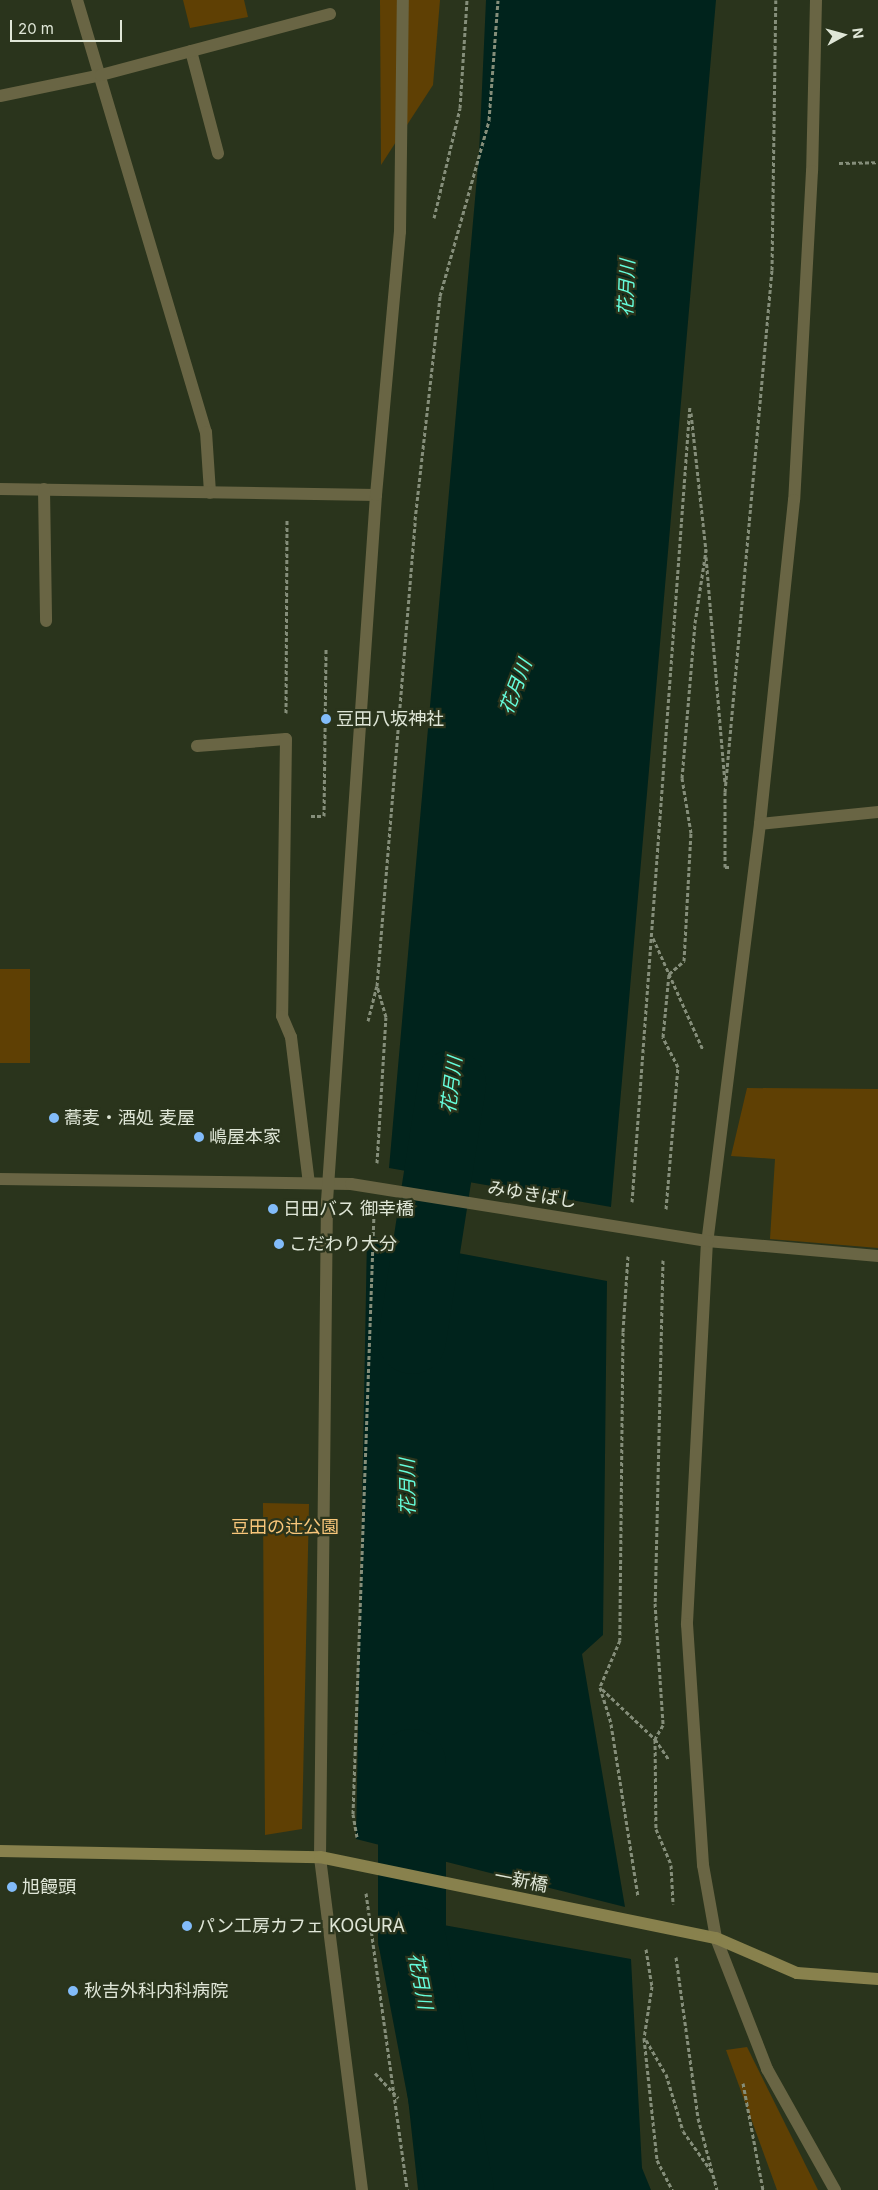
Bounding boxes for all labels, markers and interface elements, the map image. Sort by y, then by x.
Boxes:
scale bar [12,10,125,42]
north arrow [818,10,868,60]
text: 20 m [18,19,54,38]
text: N [849,27,867,39]
water label: 花月川 [615,259,639,317]
water label: 花月川 [495,656,537,718]
place label: 豆田八坂神社 [336,708,444,730]
marker: 豆田八坂神社 [320,713,332,725]
water label: 花月川 [437,1055,467,1115]
place label: 蕎麦・酒処 麦屋 [64,1107,195,1129]
marker: 蕎麦・酒処 麦屋 [48,1112,60,1124]
place label: 嶋屋本家 [209,1126,281,1148]
marker: 嶋屋本家 [193,1131,205,1143]
street label: みゆきばし [486,1177,578,1213]
place label: 日田バス 御幸橋 [283,1198,414,1220]
marker: 日田バス 御幸橋 [267,1203,279,1215]
place label: こだわり大分 [289,1233,397,1255]
marker: こだわり大分 [273,1238,285,1250]
water label: 花月川 [396,1458,420,1516]
park label: 豆田の辻公園 [231,1516,339,1538]
street label: 一新橋 [492,1865,550,1897]
place label: 旭饅頭 [22,1876,76,1898]
marker: 旭饅頭 [6,1881,18,1893]
place label: パン工房カフェ KOGURA [197,1915,404,1937]
marker: パン工房カフェ KOGURA [181,1920,193,1932]
water label: 花月川 [403,1951,437,2011]
place label: 秋吉外科内科病院 [84,1980,228,2002]
marker: 秋吉外科内科病院 [66,1984,80,1998]

